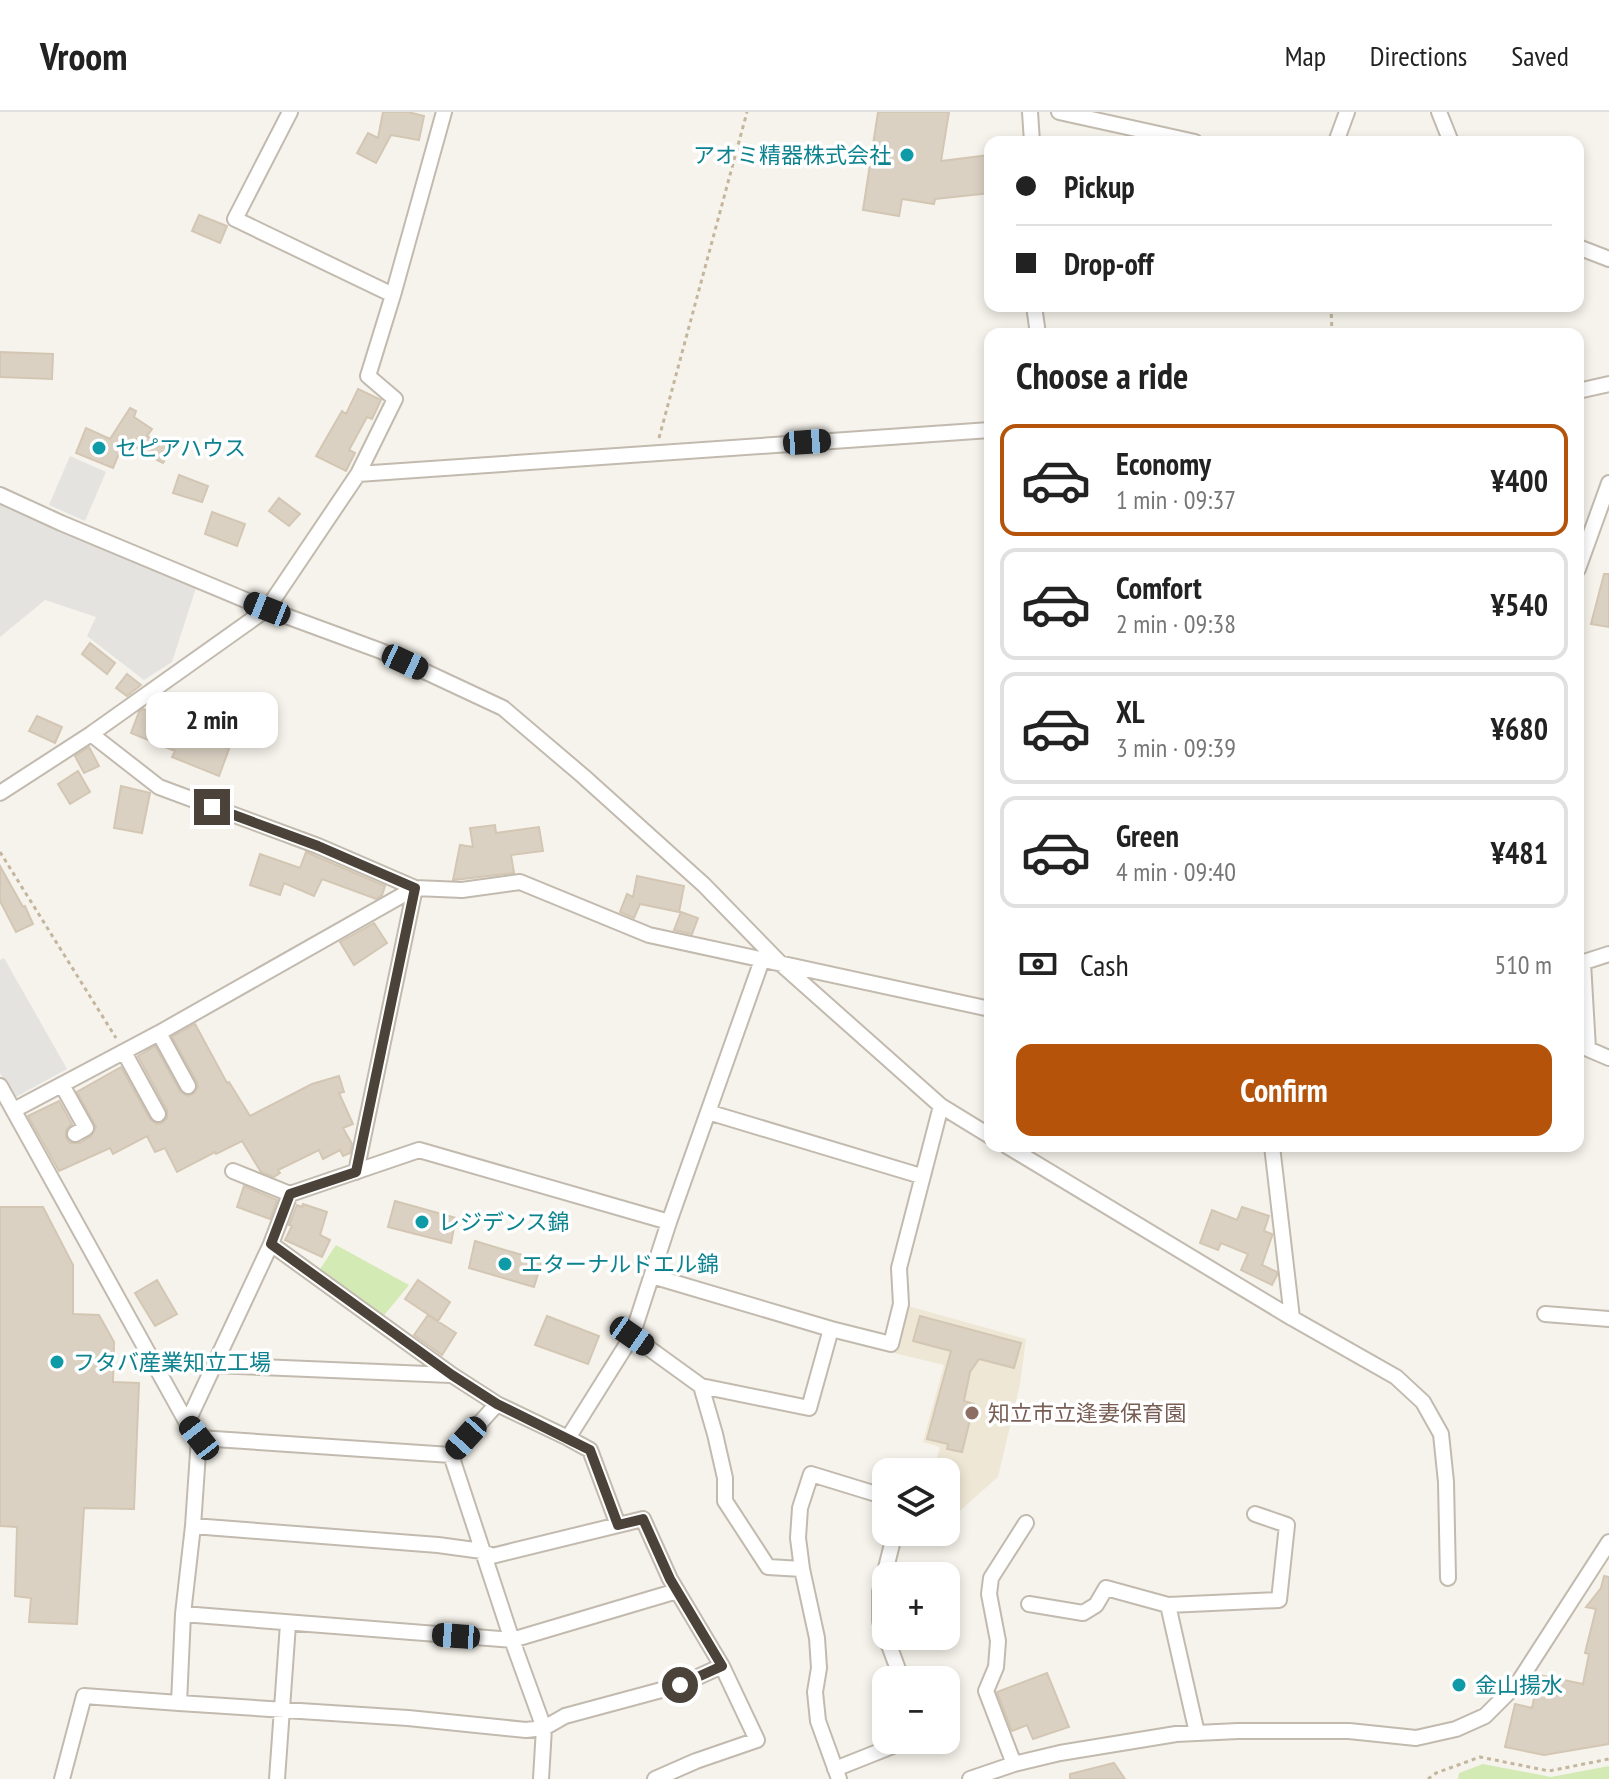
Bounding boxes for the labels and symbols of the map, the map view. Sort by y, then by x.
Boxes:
place label: アオミ精器株式会社 [693,141,891,169]
marker: アオミ精器株式会社 [898,146,916,164]
car [782,428,832,456]
place label: セピアハウス [115,434,246,462]
marker: セピアハウス [90,439,108,457]
car [240,589,294,629]
car [378,641,432,683]
callout: 2 min [146,691,278,747]
route end [194,789,230,825]
place label: レジデンス錦 [438,1208,570,1236]
marker: レジデンス錦 [413,1213,431,1231]
place label: エターナルドエル錦 [521,1250,719,1278]
marker: エターナルドエル錦 [496,1255,514,1273]
car [605,1312,659,1360]
place label: フタバ産業知立工場 [73,1348,271,1376]
marker: フタバ産業知立工場 [48,1353,66,1371]
place label: 知立市立逢妻保育園 [988,1399,1186,1427]
marker: 知立市立逢妻保育園 [963,1404,981,1422]
car [175,1412,223,1464]
car [441,1412,491,1464]
car [431,1622,481,1650]
route start [662,1667,698,1703]
place label: 金山揚水 [1475,1671,1563,1699]
marker: 金山揚水 [1450,1676,1468,1694]

